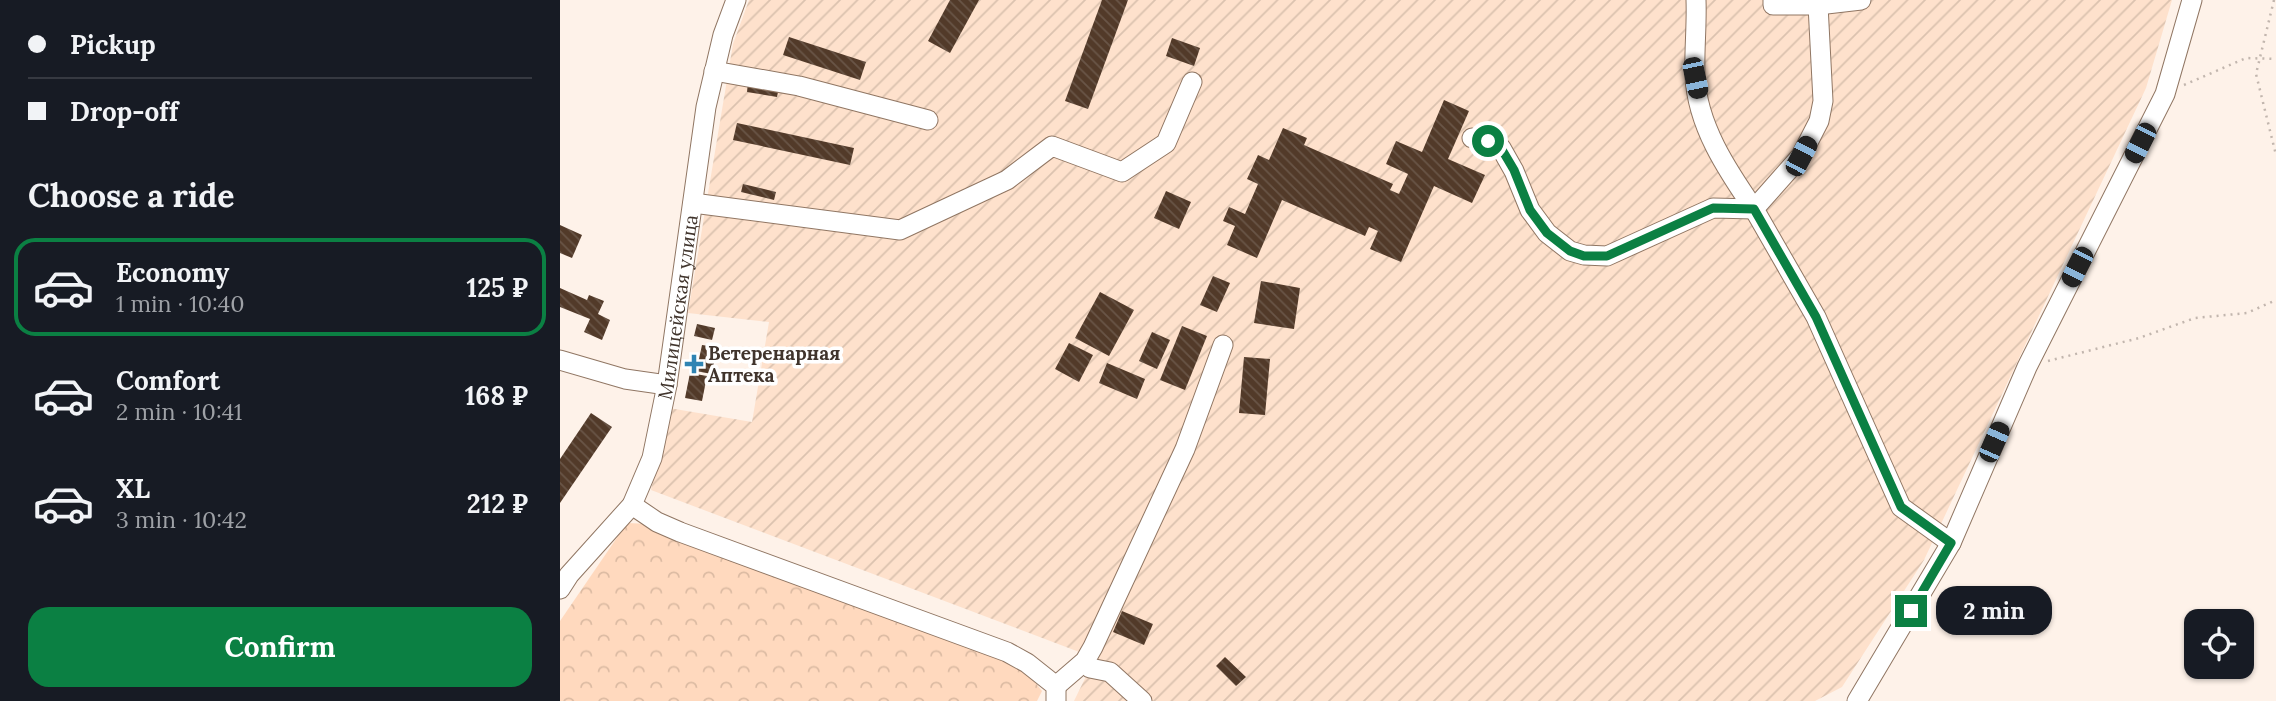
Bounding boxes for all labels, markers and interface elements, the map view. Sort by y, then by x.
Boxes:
text: Pickup [70,28,156,61]
car [1681,55,1710,101]
text: Drop-off [70,95,178,128]
car [2122,120,2159,166]
route start [1472,125,1504,157]
car [1782,133,1821,179]
text: Choose a ride [28,175,235,216]
street label: Милицейская улица [652,213,703,402]
car [2059,244,2096,290]
icon: car [32,256,95,319]
text: Economy [116,256,229,289]
text: 125 ₽ [467,271,528,304]
text: 1 min · 10:40 [116,289,244,318]
place label: Ветеренарная Аптека [708,341,840,387]
marker: Ветеренарная Аптека [686,356,702,372]
icon: car [32,364,95,427]
text: Comfort [116,364,220,397]
text: 168 ₽ [465,379,528,412]
text: 2 min · 10:41 [116,397,242,426]
car [1976,419,2013,465]
icon: car [32,472,95,535]
text: XL [116,472,150,505]
text: 212 ₽ [467,487,528,520]
text: 3 min · 10:42 [116,505,247,534]
callout: 2 min [1936,586,2051,636]
route end [1895,595,1927,627]
text: 2 min [1963,596,2025,625]
button: Confirm [28,607,532,687]
map controls [2184,609,2254,679]
button: locate [2184,609,2254,679]

